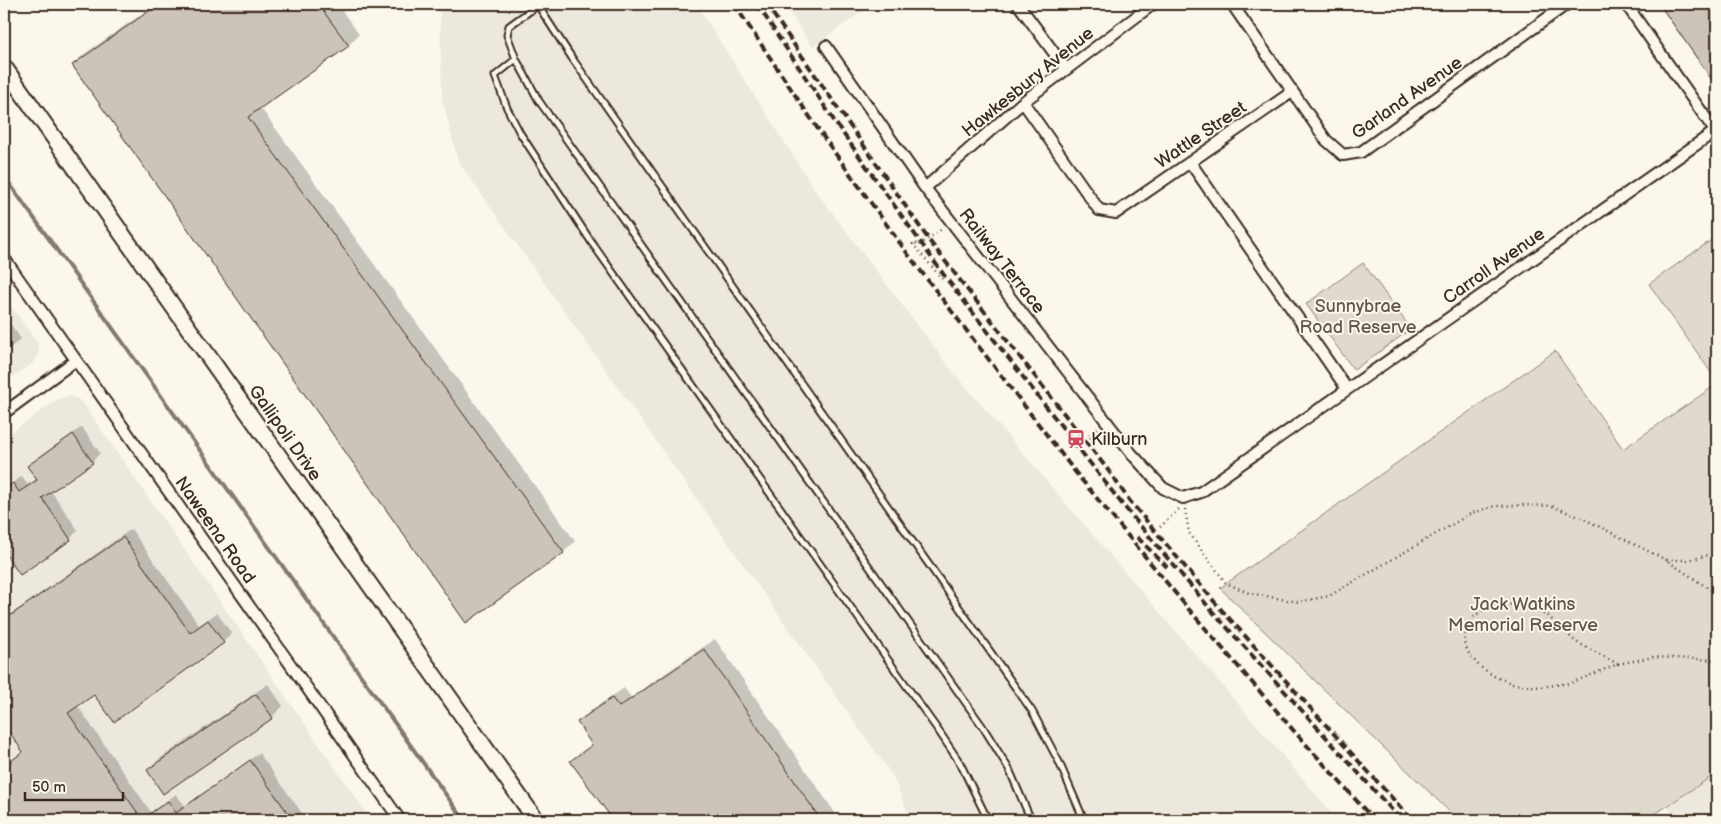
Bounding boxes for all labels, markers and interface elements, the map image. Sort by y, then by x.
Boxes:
street label: Hawkesbury Avenue [958,22,1098,141]
street label: Garland Avenue [1348,52,1467,144]
street label: Wattle Street [1152,97,1251,173]
street label: Railway Terrace [955,204,1050,318]
street label: Carroll Avenue [1439,223,1549,309]
park label: Sunnybrae Road Reserve [1299,296,1417,338]
street label: Gallipoli Drive [244,381,326,485]
station icon: Kilburn [1065,428,1087,450]
place label: Kilburn [1091,429,1147,450]
street label: Naweena Road [170,472,260,588]
park label: Jack Watkins Memorial Reserve [1448,594,1598,636]
scale bar [25,769,122,801]
text: 50 m [32,778,66,797]

